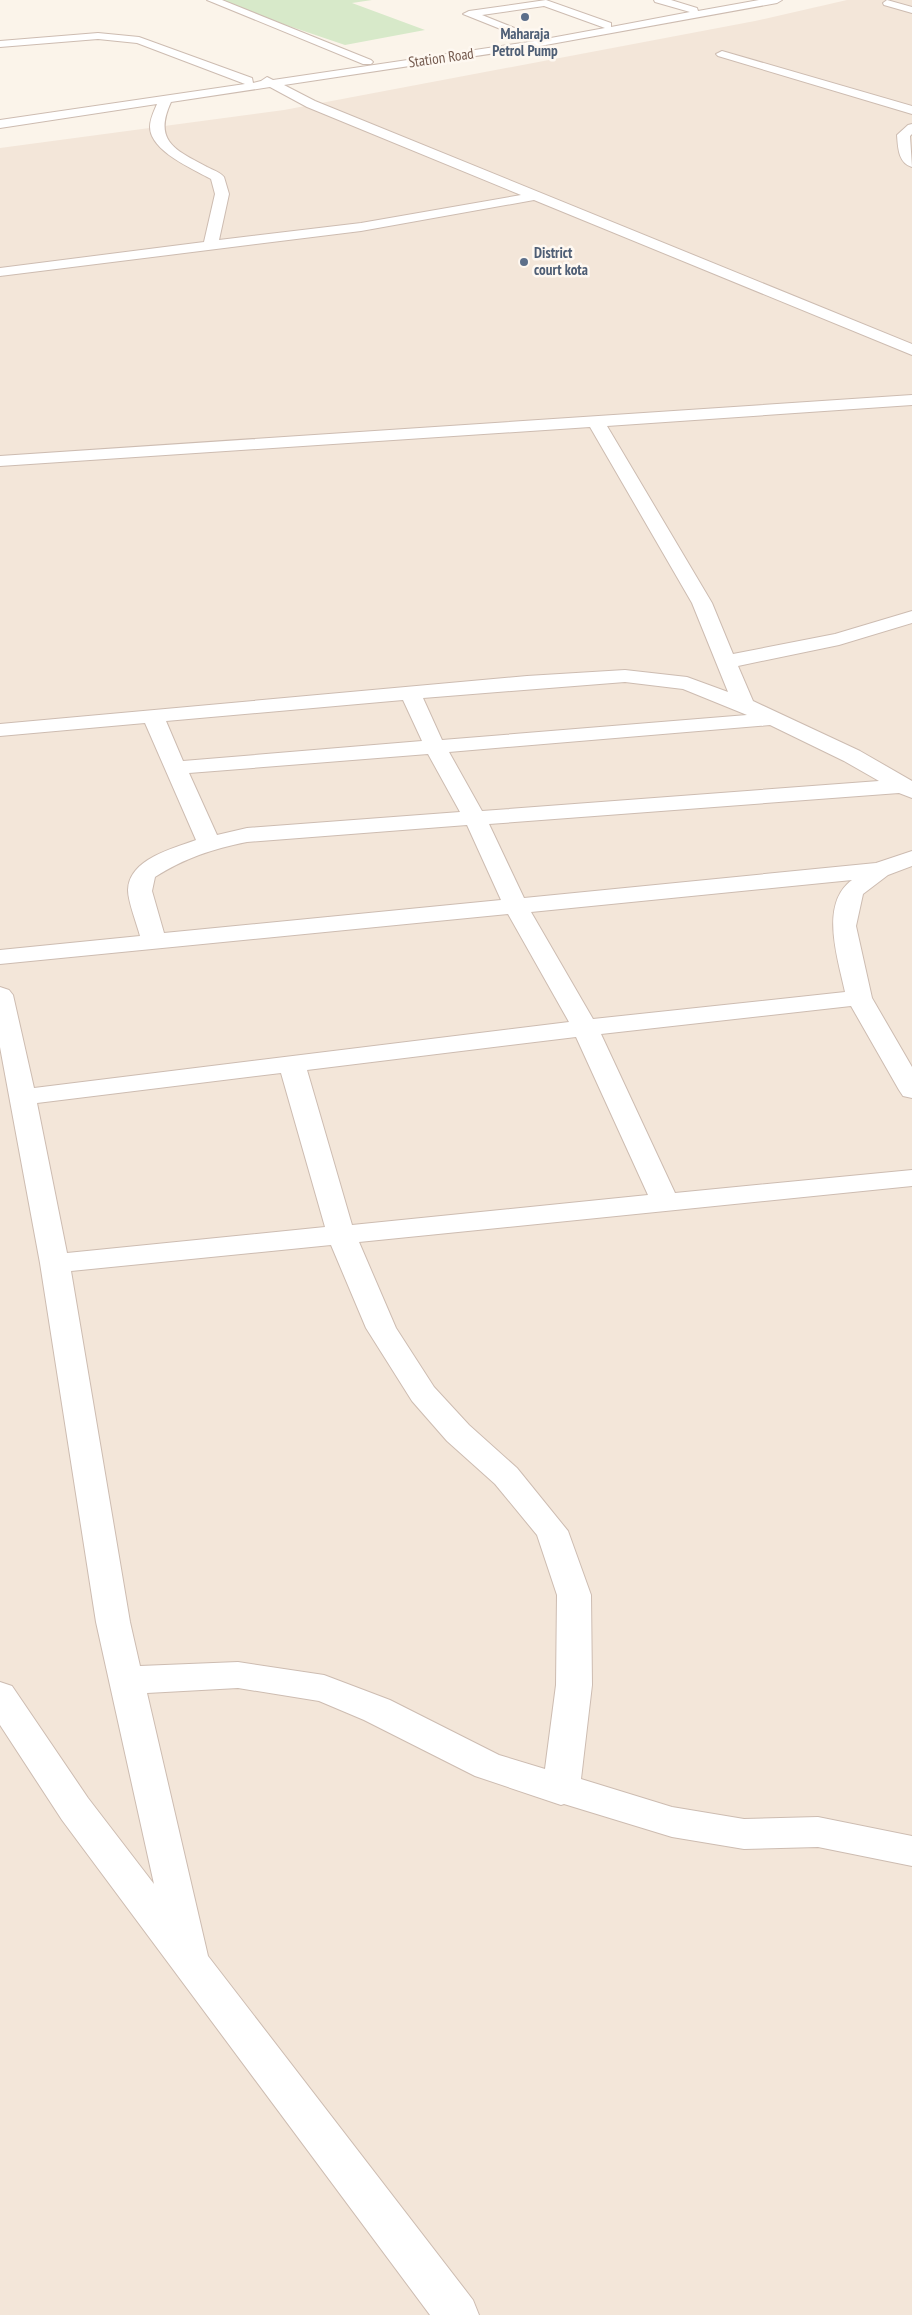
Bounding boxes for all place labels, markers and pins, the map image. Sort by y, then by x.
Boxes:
marker: Maharaja Petrol Pump [519,11,531,23]
place label: Maharaja Petrol Pump [492,24,558,60]
place label: District court kota [534,243,588,279]
marker: District court kota [518,256,530,268]

